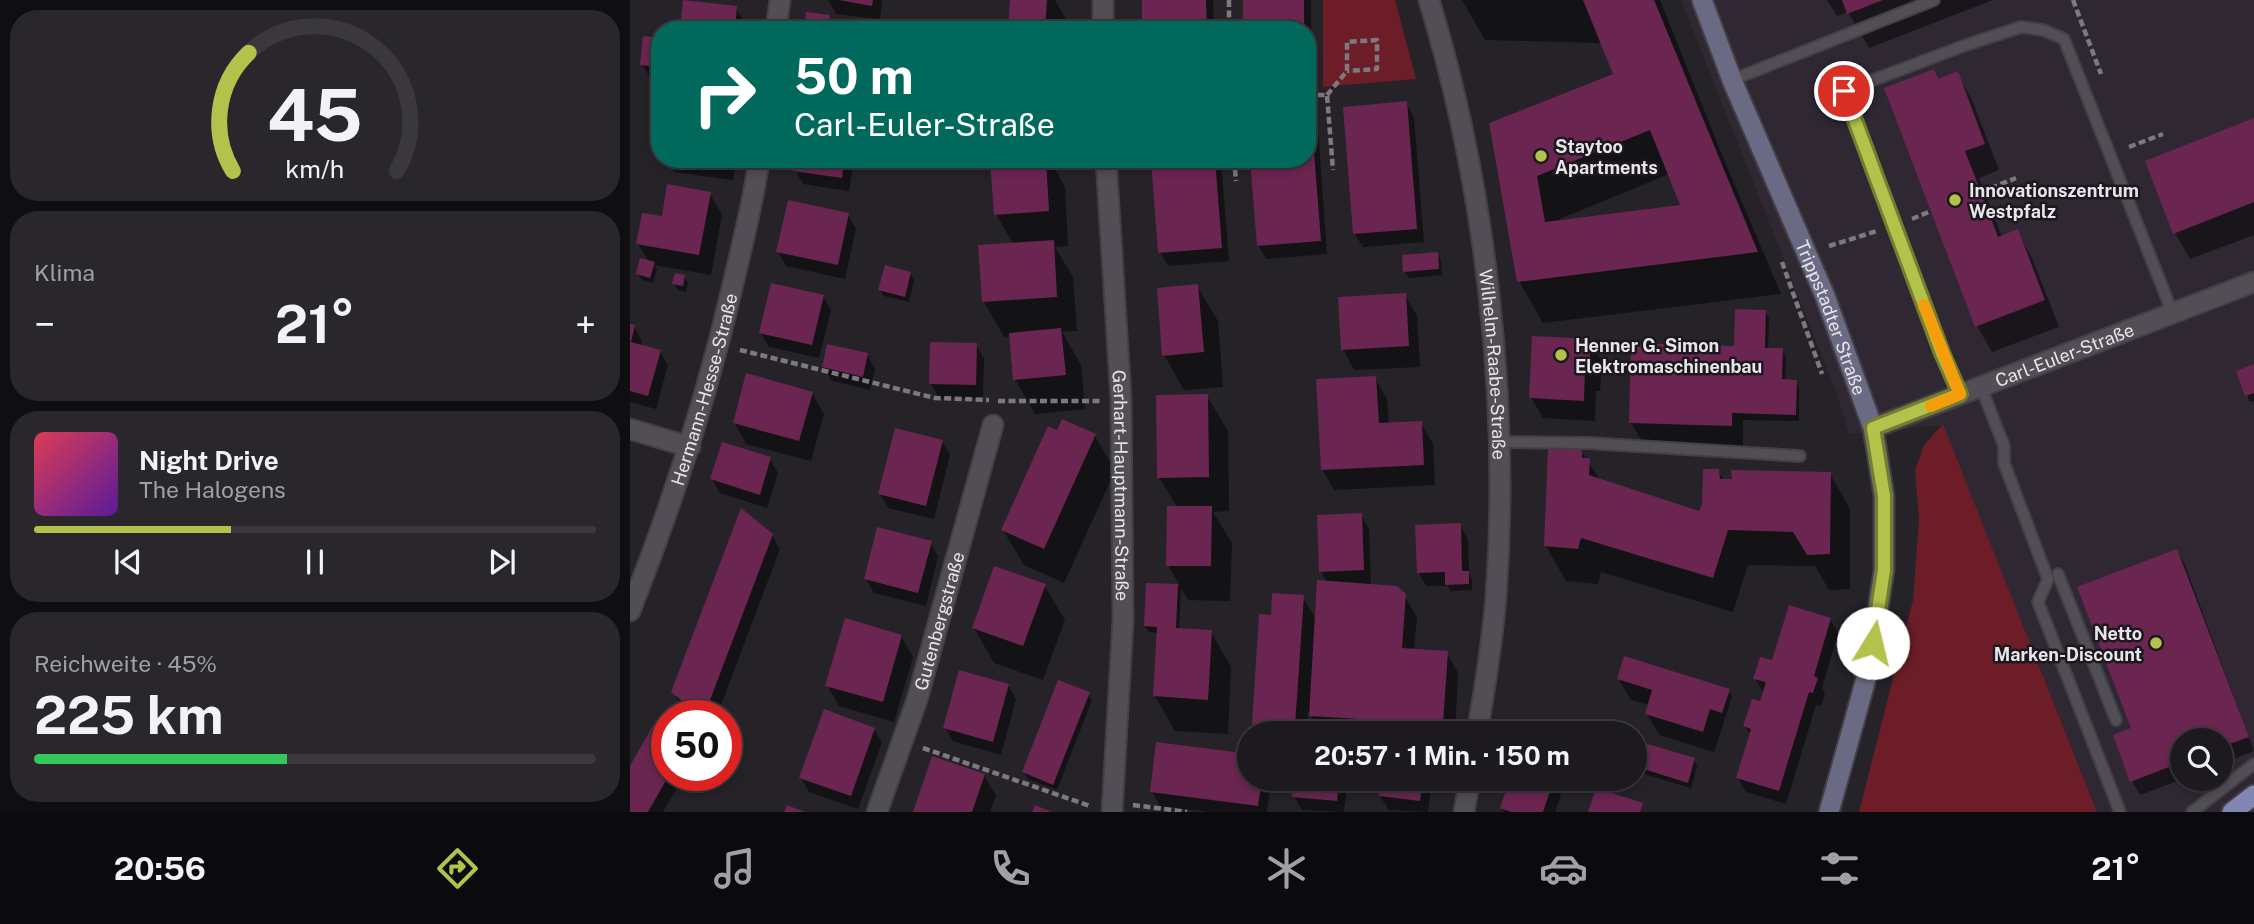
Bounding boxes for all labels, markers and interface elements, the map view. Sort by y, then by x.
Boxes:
text: 50 m [794,47,914,105]
icon: right [679,49,770,140]
pin [1814,61,1874,121]
icon: arrive [1825,72,1863,110]
text: 45 [267,73,363,158]
text: Carl-Euler-Straße [794,106,1055,143]
place label: Staytoo Apartments [1555,136,1658,178]
marker: Staytoo Apartments [1533,148,1549,164]
text: km/h [286,154,344,184]
place label: Innovationszentrum Westpfalz [1969,180,2139,222]
marker: Innovationszentrum Westpfalz [1947,192,1963,208]
street label: Trippstadter Straße [1792,237,1871,398]
text: Klima [34,259,95,286]
street label: Wilhelm-Raabe-Straße [1476,268,1510,460]
street label: Hermann-Hesse-Straße [666,291,741,488]
text: 21° [275,294,355,355]
text: − [34,302,55,347]
text: + [575,302,596,347]
street label: Carl-Euler-Straße [1992,319,2137,391]
place label: Henner G. Simon Elektromaschinenbau [1575,335,1762,377]
marker: Henner G. Simon Elektromaschinenbau [1553,347,1569,363]
street label: Gerhart-Hauptmann-Straße [1109,369,1133,601]
text: Night Drive [139,445,279,476]
text: The Halogens [139,476,286,503]
icon: previous [109,543,147,581]
icon: pause [296,543,334,581]
icon: next [483,543,521,581]
street label: Gutenbergstraße [910,549,968,693]
position arrow [1836,606,1910,680]
place label: Netto Marken-Discount [1994,623,2142,665]
marker: Netto Marken-Discount [2148,635,2164,651]
text: Reichweite · 45% [34,650,217,677]
text: 225 km [34,685,224,746]
speed limit sign: 50 [651,700,742,791]
map controls [2170,728,2233,791]
button: search [2170,728,2233,791]
text: 20:57 · 1 Min. · 150 m [1314,740,1570,771]
icon: directions [433,844,482,893]
icon: music [710,844,759,893]
icon: phone [986,844,1035,893]
icon: climate [1262,844,1311,893]
icon: car [1539,844,1588,893]
icon: filters [1815,844,1864,893]
text: 20:56 [114,850,206,887]
text: 21° [2091,850,2140,887]

